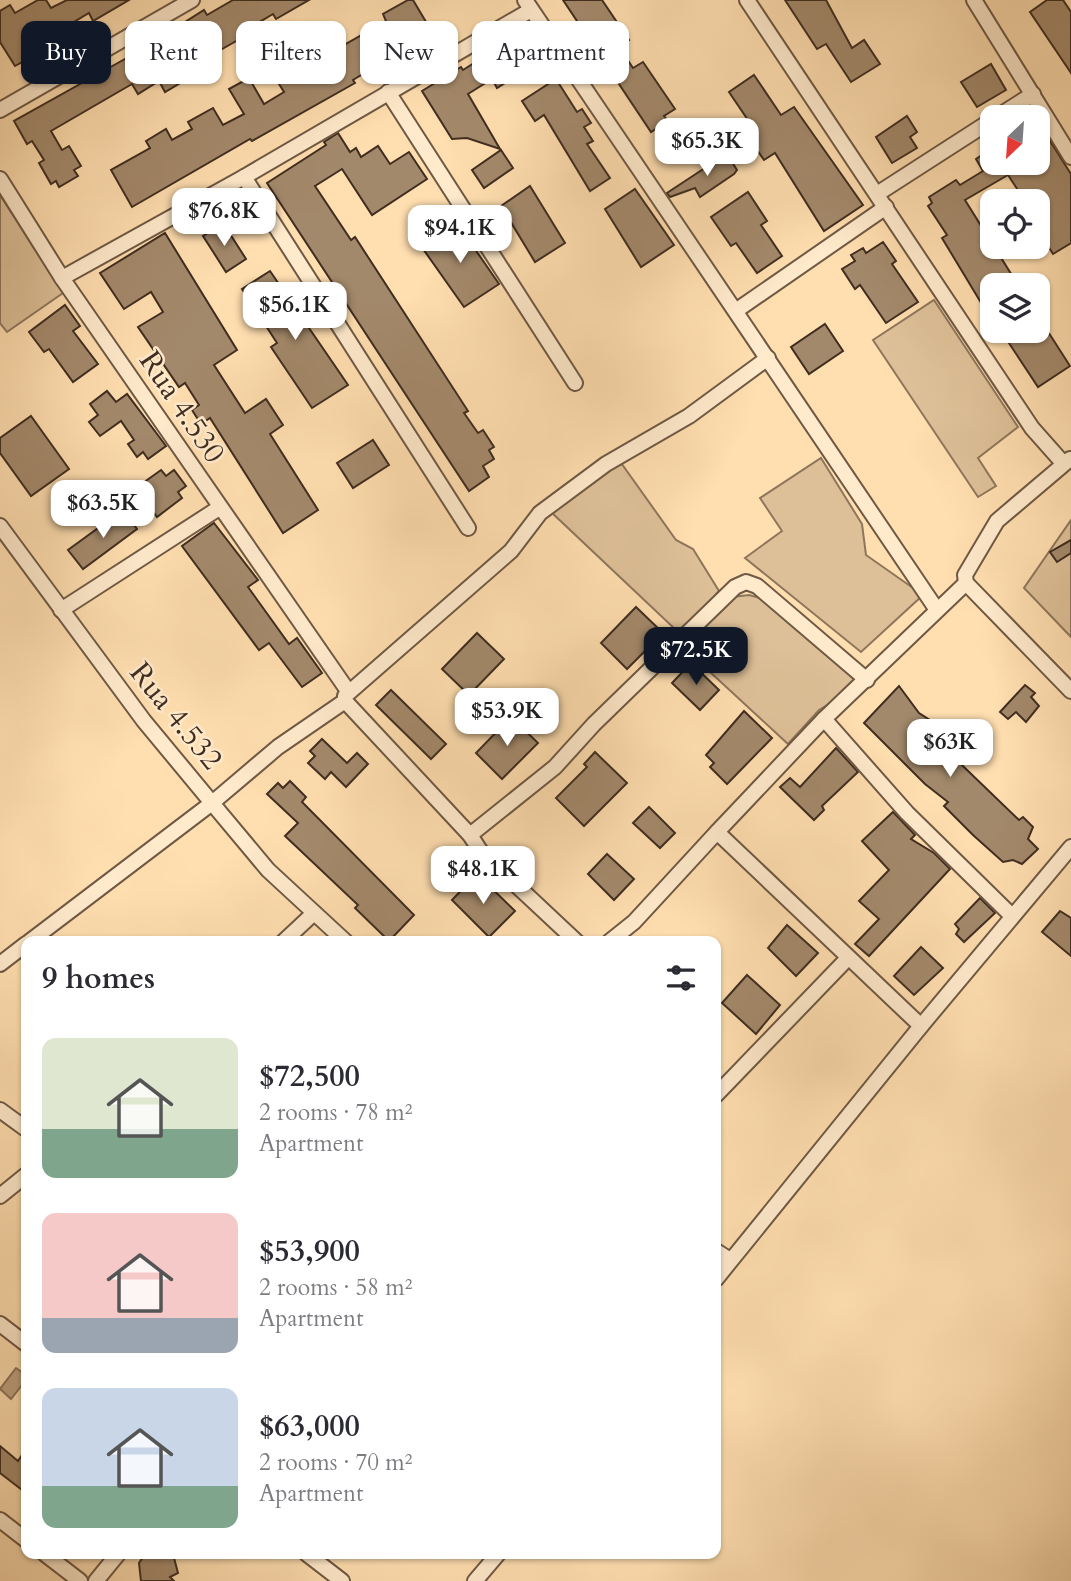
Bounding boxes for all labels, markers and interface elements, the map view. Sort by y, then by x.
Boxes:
chip: Buy [21,21,111,84]
chip: Rent [125,21,222,84]
chip: Filters [236,21,346,84]
chip: New [360,21,458,84]
chip: Apartment [472,21,629,84]
north arrow [980,105,1050,175]
map controls [980,105,1050,343]
pin: $65.3K [650,118,764,178]
text: $65.3K [671,125,743,156]
pin: $76.8K [167,188,281,248]
button: locate [980,189,1050,259]
text: $76.8K [188,195,260,226]
pin: $94.1K [403,205,517,265]
text: $94.1K [424,212,496,243]
button: layers [980,273,1050,343]
pin: $56.1K [238,282,352,342]
text: $56.1K [259,289,331,320]
street label: Rua 4.530 [129,343,235,471]
pin: $63.5K [46,480,160,540]
text: $63.5K [67,487,139,518]
pin: $72.5K [639,628,753,687]
text: $72.5K [660,634,732,665]
street label: Rua 4.532 [120,654,232,778]
pin: $53.9K [450,688,564,748]
text: $53.9K [471,695,543,726]
pin: $63K [909,720,991,779]
text: $63K [923,726,977,757]
pin: $48.1K [426,846,540,906]
text: $48.1K [447,853,519,884]
text: 9 homes [42,958,155,999]
icon: filters [662,959,700,997]
text: $72,500 [259,1056,360,1097]
icon: home [98,1066,182,1150]
text: 2 rooms · 78 m² [259,1097,412,1128]
text: Apartment [259,1128,363,1159]
text: $53,900 [259,1231,360,1272]
icon: home [98,1241,182,1325]
text: 2 rooms · 58 m² [259,1272,412,1303]
text: Apartment [259,1303,363,1334]
text: $63,000 [259,1406,360,1447]
icon: home [98,1416,182,1500]
text: 2 rooms · 70 m² [259,1447,412,1478]
text: Apartment [259,1478,363,1509]

